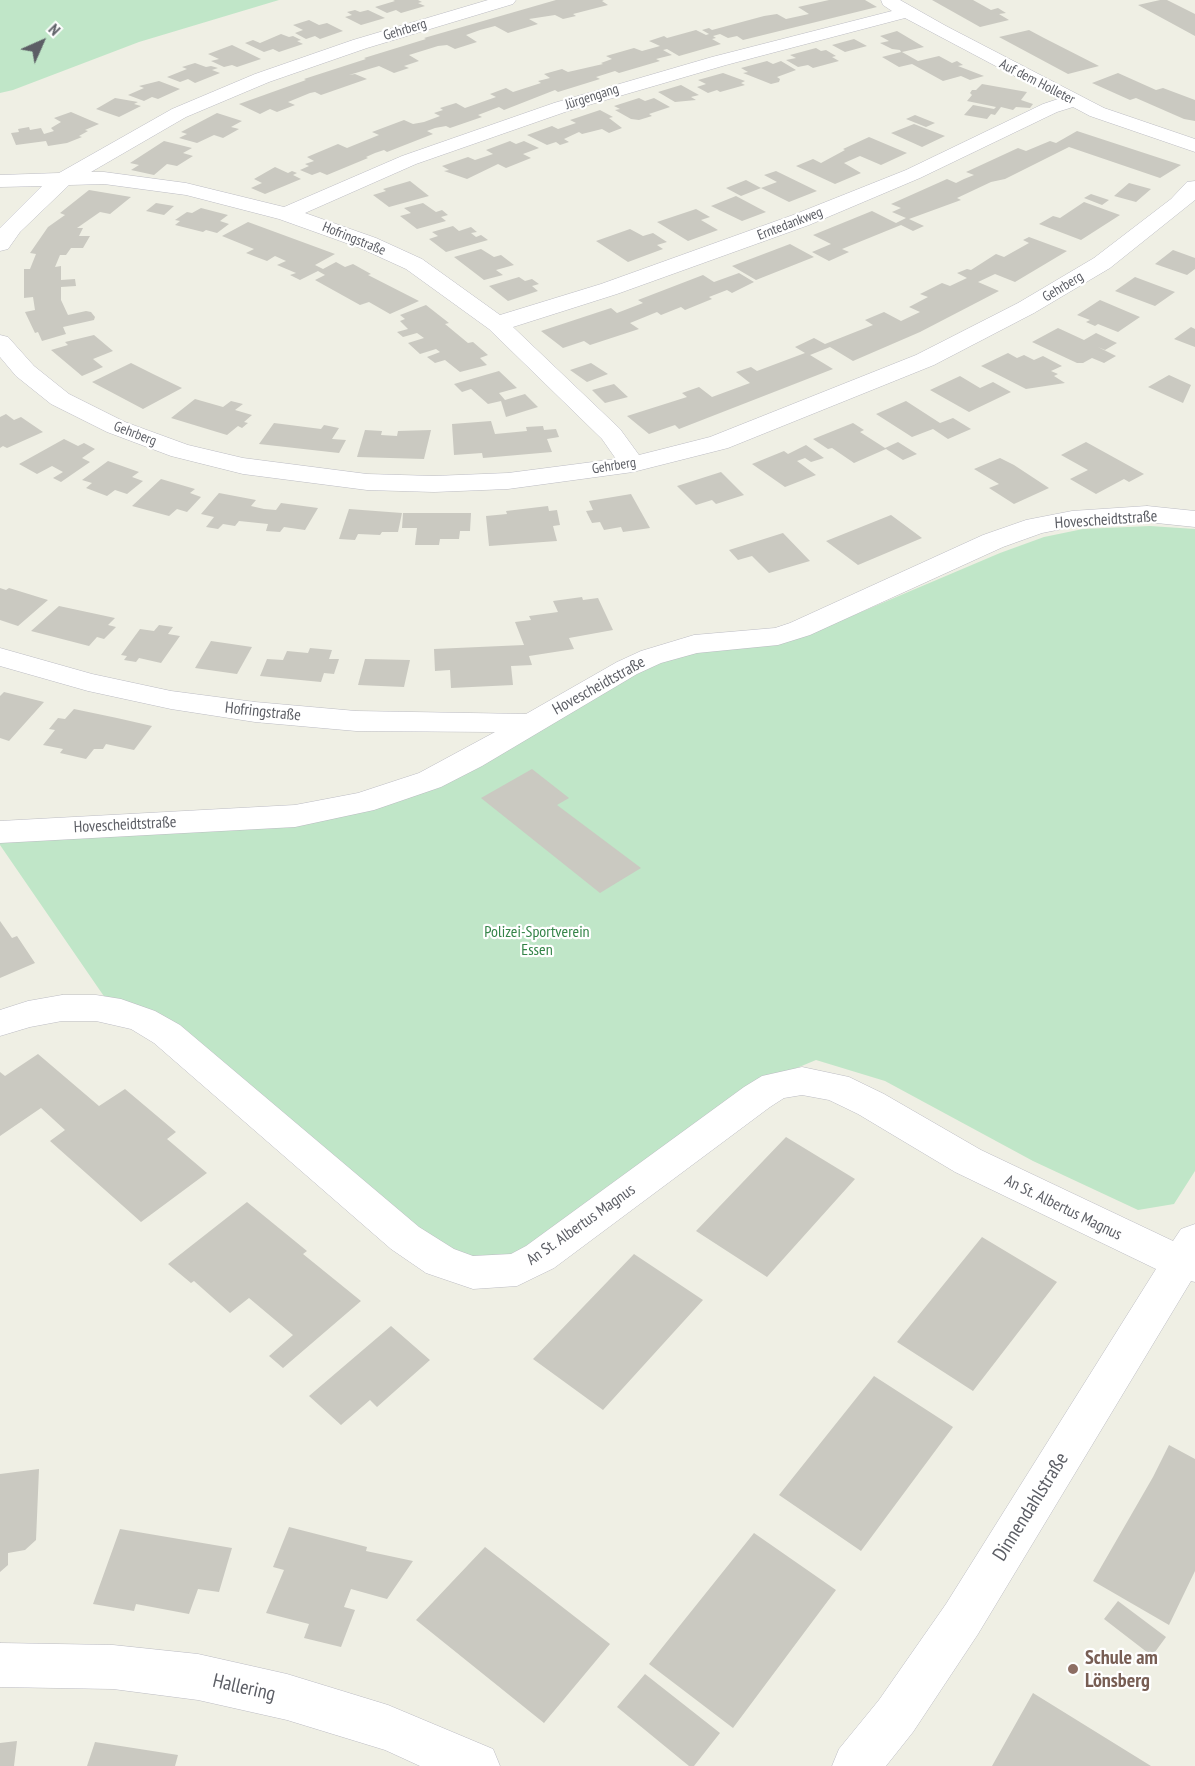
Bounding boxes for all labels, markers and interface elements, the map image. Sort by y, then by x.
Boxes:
north arrow [12,12,72,72]
street label: Gehrberg [381,15,429,45]
text: N [45,19,65,39]
street label: Auf dem Holleter [996,56,1078,108]
street label: Jürgengang [563,80,621,114]
street label: Erntedankweg [755,204,825,244]
street label: Hofringstraße [320,219,388,259]
street label: Gehrberg [1040,268,1086,306]
street label: Gehrberg [111,418,159,450]
street label: Gehrberg [591,454,637,478]
street label: Hovescheidtstraße [1054,507,1158,533]
street label: Hovescheidtstraße [549,653,649,719]
street label: Hofringstraße [224,698,302,726]
street label: Hovescheidtstraße [73,813,177,837]
park label: Polizei-Sportverein Essen [484,922,590,960]
street label: An St. Albertus Magnus [1001,1171,1125,1245]
street label: An St. Albertus Magnus [523,1180,639,1270]
street label: Dinnendahlstraße [988,1448,1074,1566]
place label: Schule am Lönsberg [1085,1646,1158,1693]
marker: Schule am Lönsberg [1066,1662,1080,1676]
street label: Hallering [210,1669,278,1707]

